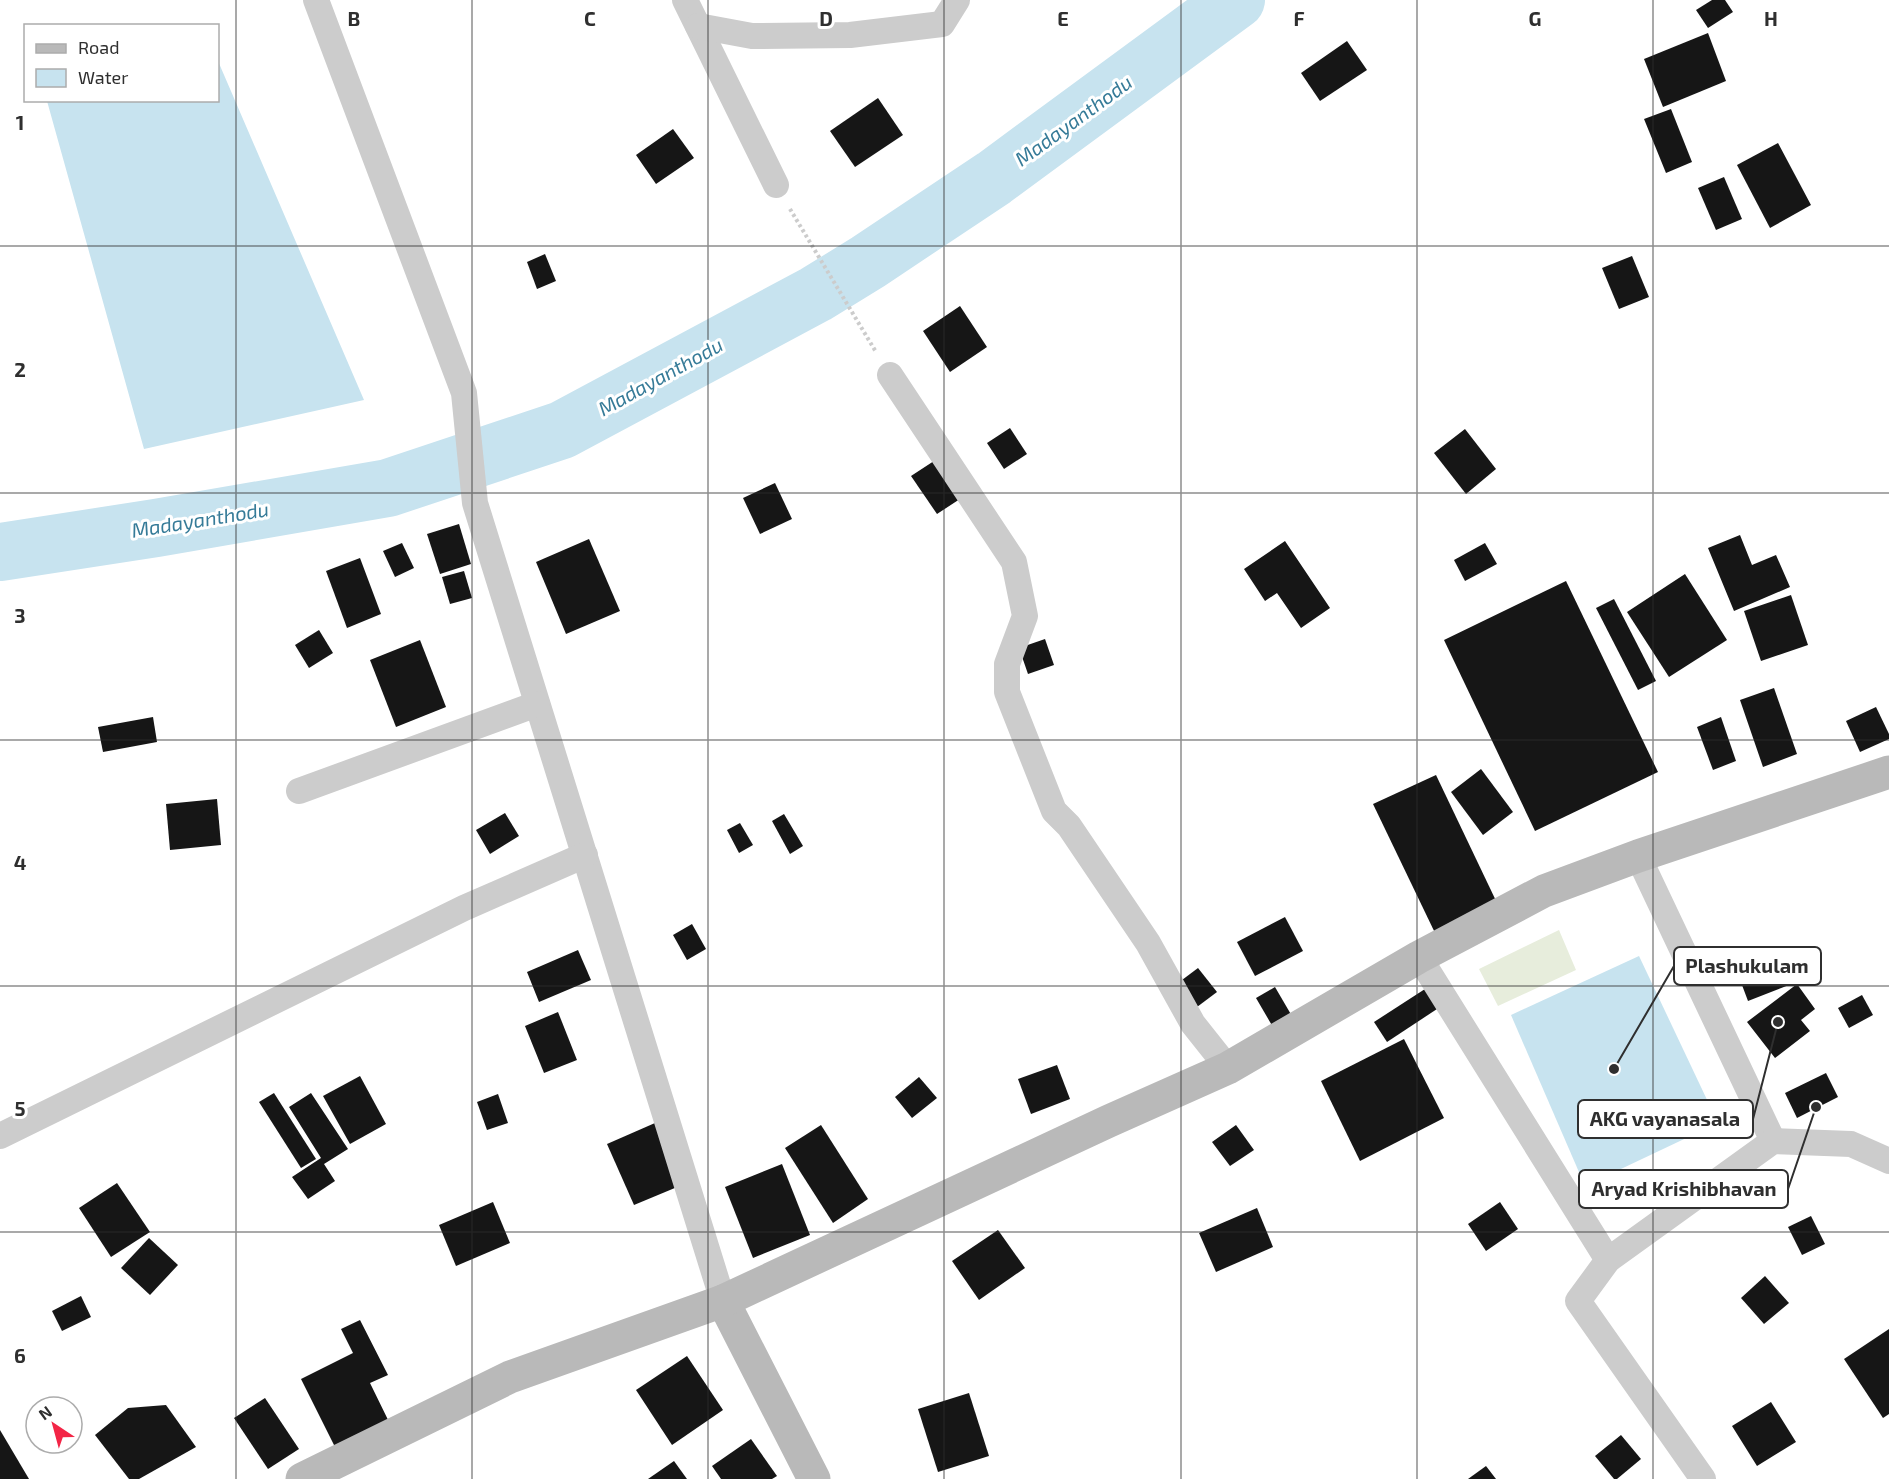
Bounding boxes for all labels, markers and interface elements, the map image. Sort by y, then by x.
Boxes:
text: B [348,6,360,30]
text: C [584,6,596,30]
text: D [819,6,833,30]
text: E [1057,6,1069,30]
text: F [1293,6,1305,30]
text: G [1529,6,1541,30]
text: H [1764,6,1778,30]
legend [24,24,219,102]
text: Road [78,36,119,58]
text: Water [78,66,128,88]
water label: Madayanthodu [1010,69,1137,171]
text: 1 [16,110,24,134]
water label: Madayanthodu [593,332,727,421]
text: 2 [14,357,26,381]
water label: Madayanthodu [130,496,271,543]
text: 3 [14,603,26,627]
text: 4 [14,850,27,874]
callout: Plashukulam [1674,947,1821,985]
text: Plashukulam [1685,953,1809,977]
text: 5 [14,1096,26,1120]
callout: AKG vayanasala [1578,1100,1753,1138]
text: AKG vayanasala [1590,1106,1740,1131]
callout: Aryad Krishibhavan [1579,1170,1788,1208]
text: Aryad Krishibhavan [1591,1176,1777,1201]
text: 6 [14,1343,26,1367]
north arrow [24,1395,84,1455]
text: N [35,1401,55,1424]

